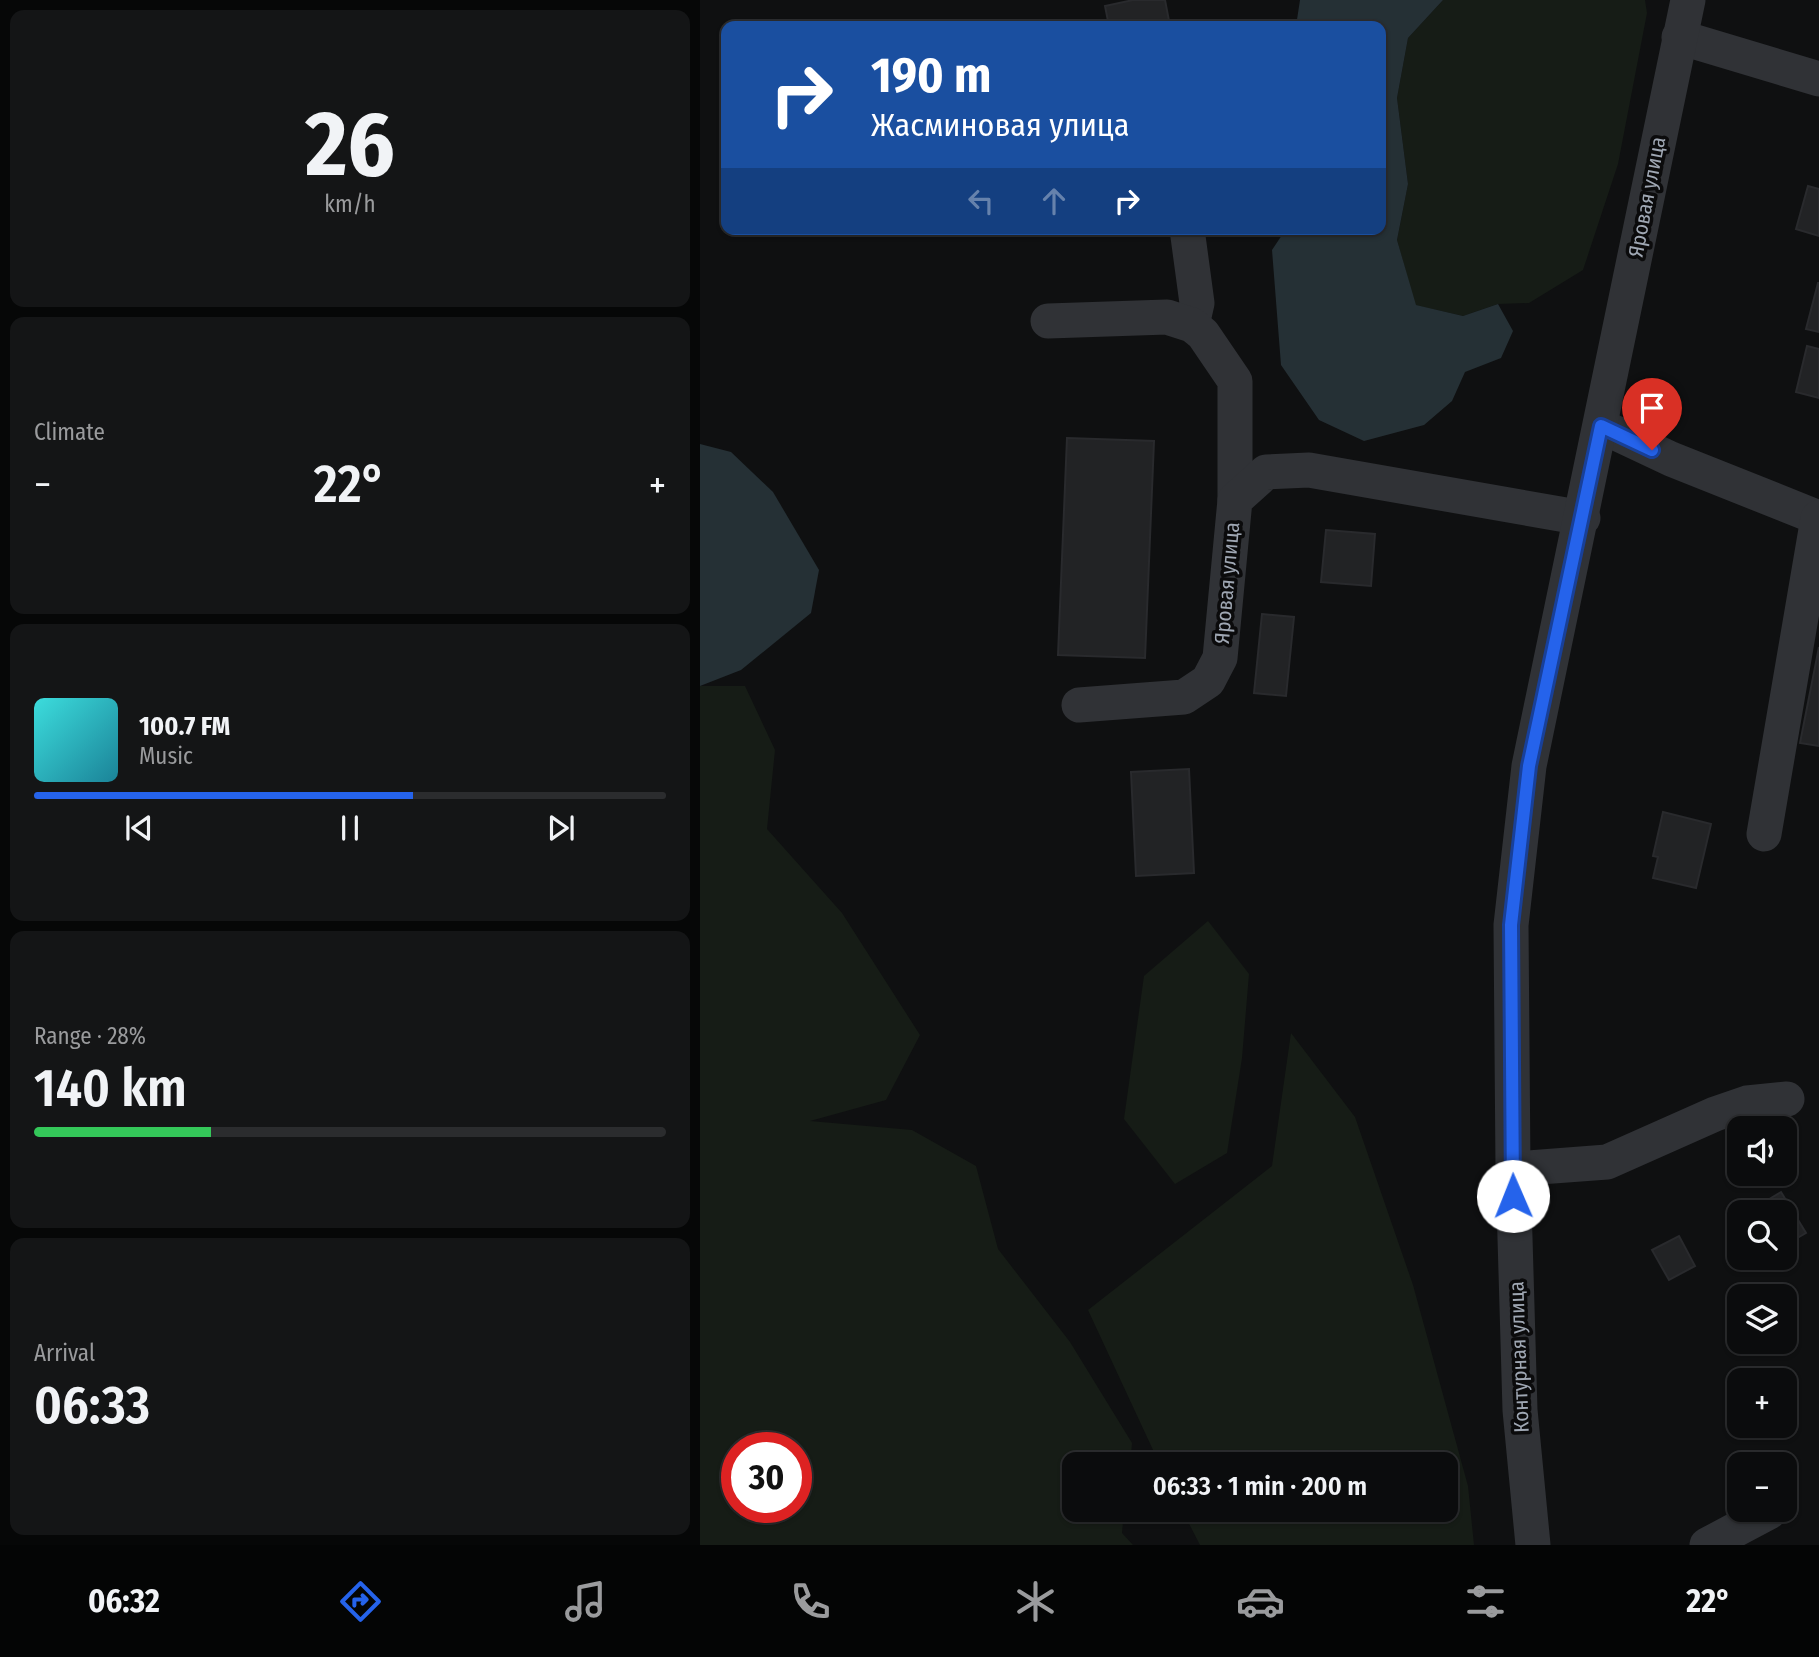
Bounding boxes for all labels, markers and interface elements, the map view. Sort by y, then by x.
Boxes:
text: 190 m [871,46,991,105]
icon: right [756,49,847,140]
text: 26 [305,90,395,199]
text: Жасминовая улица [871,106,1129,144]
street label: Яровая улица [1623,134,1671,260]
icon: left [962,182,1000,220]
icon: ahead [1035,182,1073,220]
icon: right [1108,182,1146,220]
text: km/h [324,190,376,218]
pin [1622,378,1682,450]
icon: arrive [1633,389,1671,427]
text: Climate [34,418,105,446]
text: 22° [314,453,386,516]
text: − [34,462,51,508]
text: + [649,462,666,508]
street label: Яровая улица [1209,521,1245,645]
text: 100.7 FM [139,711,230,742]
text: Music [139,742,193,770]
icon: previous [120,809,158,847]
icon: pause [331,809,369,847]
icon: next [542,809,580,847]
text: Range · 28% [34,1022,146,1050]
text: 140 km [34,1057,187,1120]
map controls [1727,1116,1797,1522]
button: sound [1727,1116,1797,1186]
position arrow [1476,1159,1550,1233]
button: search [1727,1200,1797,1270]
street label: Контурная улица [1503,1281,1535,1433]
button: layers [1727,1284,1797,1354]
text: Arrival [34,1339,95,1367]
button: + [1727,1368,1797,1438]
text: 06:33 [34,1374,150,1437]
speed limit sign: 30 [721,1432,812,1523]
button: − [1727,1452,1797,1522]
text: 06:33 · 1 min · 200 m [1153,1471,1367,1502]
icon: directions [336,1577,385,1626]
icon: music [561,1577,610,1626]
icon: phone [786,1577,835,1626]
icon: climate [1011,1577,1060,1626]
icon: car [1236,1577,1285,1626]
icon: filters [1461,1577,1510,1626]
text: 06:32 [88,1582,160,1620]
text: 22° [1686,1582,1731,1620]

